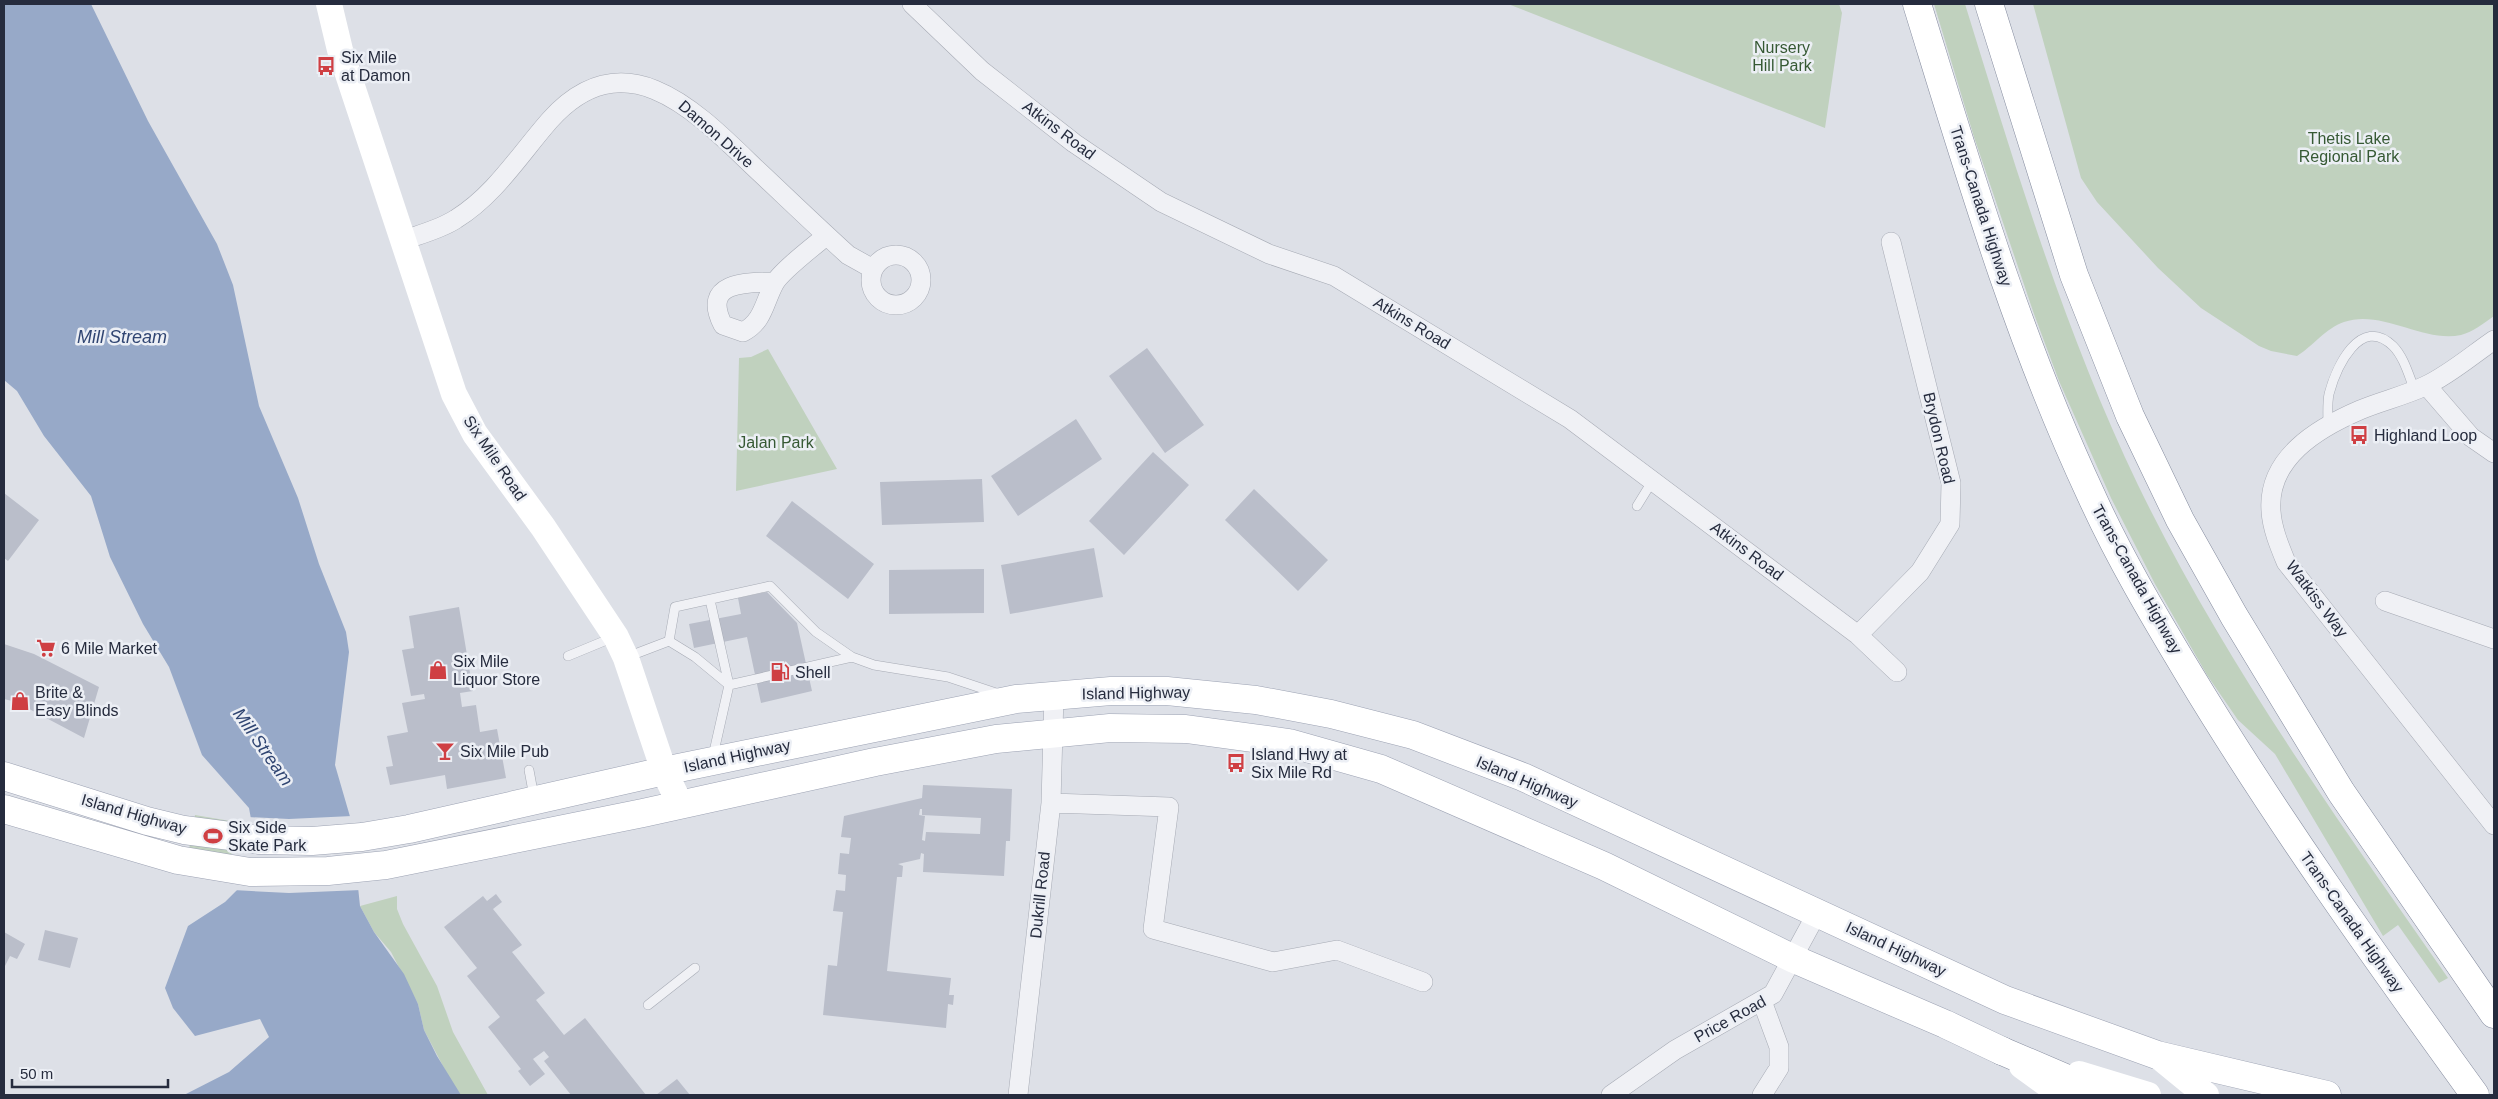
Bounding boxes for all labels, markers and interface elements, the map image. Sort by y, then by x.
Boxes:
park label: Nursery Hill Park [1752,39,1813,74]
place label: Six Mile at Damon [341,49,410,84]
bus stop icon: Six Mile at Damon [315,55,337,77]
street label: Damon Drive [675,97,757,171]
street label: Atkins Road [1019,97,1099,163]
street label: Trans-Canada Highway [1947,124,2015,288]
park label: Thetis Lake Regional Park [2299,130,2400,165]
street label: Atkins Road [1371,293,1453,353]
water label: Mill Stream [77,327,167,347]
street label: Brydon Road [1920,391,1958,485]
street label: Six Mile Road [460,412,530,504]
bus stop icon: Highland Loop [2348,424,2370,446]
place label: Highland Loop [2374,427,2477,444]
park label: Jalan Park [738,434,815,451]
street label: Trans-Canada Highway [2089,502,2185,656]
street label: Atkins Road [1707,518,1787,584]
street label: Watkiss Way [2283,557,2351,641]
supermarket icon: 6 Mile Market [35,637,57,659]
place label: 6 Mile Market [61,640,158,657]
place label: Six Mile Liquor Store [453,653,540,688]
shop icon: Six Mile Liquor Store [427,659,449,681]
fuel station icon: Shell [769,661,791,683]
place label: Shell [795,664,831,681]
place label: Brite & Easy Blinds [35,684,119,719]
street label: Island Highway [1082,684,1190,702]
shop icon: Brite & Easy Blinds [9,690,31,712]
water label: Mill Stream [229,704,297,790]
street label: Island Highway [682,736,792,776]
bar icon: Six Mile Pub [434,740,456,762]
place label: Six Mile Pub [460,743,549,760]
place label: Island Hwy at Six Mile Rd [1251,746,1348,781]
bus stop icon: Island Hwy at Six Mile Rd [1225,752,1247,774]
street label: Island Highway [1474,753,1580,811]
street label: Island Highway [80,791,188,837]
place label: Six Side Skate Park [228,819,307,854]
sports icon: Six Side Skate Park [202,825,224,847]
street label: Trans-Canada Highway [2297,849,2407,995]
street label: Dukrill Road [1027,851,1053,939]
street label: Island Highway [1843,918,1949,980]
street label: Price Road [1691,992,1769,1046]
scale bar [12,1056,169,1088]
text: 50 m [20,1065,53,1082]

